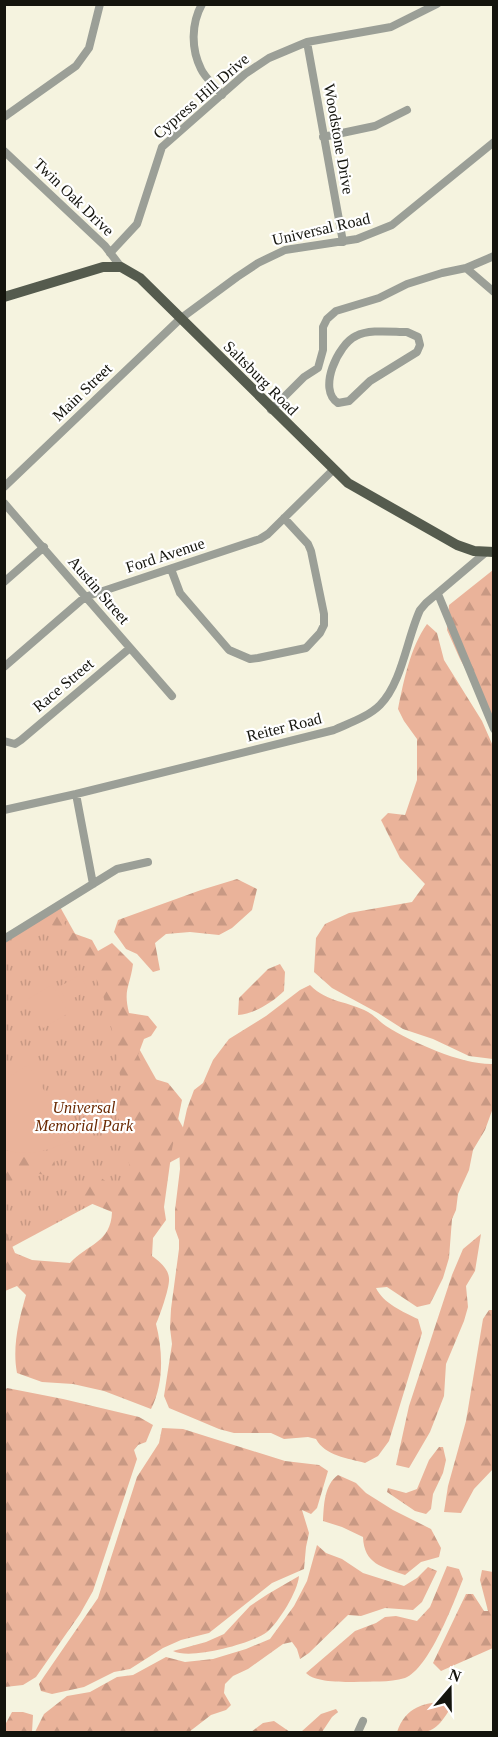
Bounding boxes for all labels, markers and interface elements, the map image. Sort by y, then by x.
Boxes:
street label: Cypress Hill Drive [150,50,253,143]
street label: Woodstone Drive [321,82,357,196]
street label: Twin Oak Drive [31,155,117,239]
street label: Universal Road [270,209,372,249]
street label: Saltsburg Road [220,337,302,419]
street label: Main Street [49,359,115,424]
street label: Ford Avenue [123,534,207,576]
street label: Austin Street [65,553,133,628]
street label: Race Street [29,655,97,715]
street label: Reiter Road [245,709,323,745]
park label: Universal Memorial Park [34,1099,134,1134]
north arrow [420,1659,480,1719]
text: N [447,1665,464,1685]

